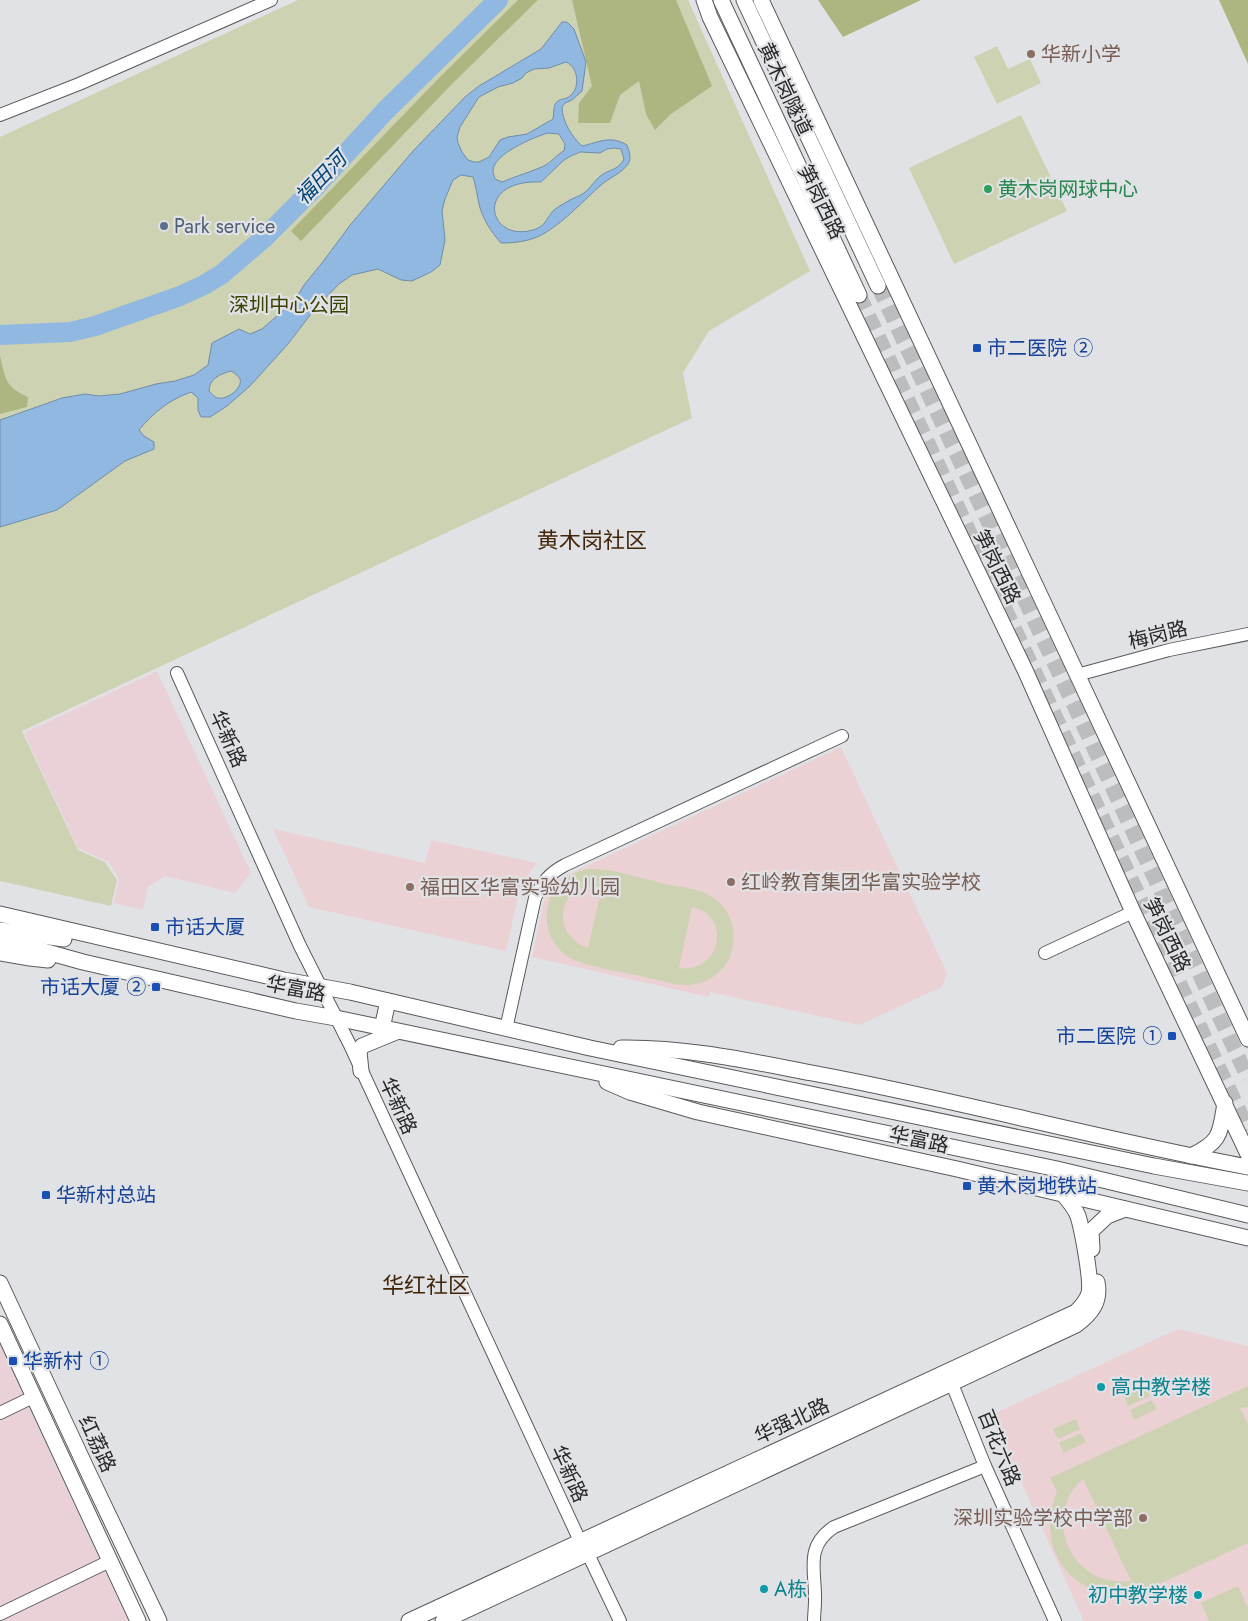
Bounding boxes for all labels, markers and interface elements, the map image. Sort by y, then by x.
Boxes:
street label: 黄木岗隧道 [751,38,819,140]
place label: 华新小学 [1041,40,1121,69]
marker: 华新小学 [1025,48,1037,60]
water label: 福田河 [288,142,356,211]
street label: 笋岗西路 [790,160,852,244]
place label: 黄木岗网球中心 [998,175,1138,204]
marker: 黄木岗网球中心 [982,183,994,195]
place label: Park service [174,212,275,241]
marker: Park service [158,220,170,232]
park label: 深圳中心公园 [229,291,349,320]
place label: 市二医院 ② [987,334,1093,363]
marker: 市二医院 ② [971,342,983,354]
district label: 黄木岗社区 [537,524,647,556]
street label: 笋岗西路 [966,525,1028,609]
street label: 梅岗路 [1125,614,1191,656]
street label: 华新路 [203,706,253,772]
place label: 红岭教育集团华富实验学校 [741,868,981,897]
place label: 福田区华富实验幼儿园 [420,873,620,902]
marker: 红岭教育集团华富实验学校 [725,876,737,888]
marker: 福田区华富实验幼儿园 [404,881,416,893]
street label: 笋岗西路 [1136,893,1198,977]
place label: 市话大厦 [165,913,245,942]
marker: 市话大厦 [149,921,161,933]
street label: 华富路 [264,969,328,1009]
place label: 市话大厦 ② [40,973,146,1002]
marker: 市话大厦 ② [150,981,162,993]
place label: 市二医院 ① [1056,1022,1162,1051]
marker: 市二医院 ① [1166,1030,1178,1042]
street label: 华新路 [372,1073,424,1139]
street label: 华富路 [887,1120,951,1160]
place label: 黄木岗地铁站 [977,1172,1097,1201]
marker: 黄木岗地铁站 [961,1180,973,1192]
place label: 华新村总站 [56,1181,156,1210]
marker: 华新村总站 [40,1189,52,1201]
district label: 华红社区 [382,1269,470,1301]
place label: 华新村 ① [23,1347,109,1376]
marker: 华新村 ① [7,1355,19,1367]
place label: 高中教学楼 [1111,1373,1211,1402]
marker: 高中教学楼 [1095,1381,1107,1393]
street label: 华强北路 [750,1391,834,1451]
street label: 百花六路 [971,1405,1027,1491]
street label: 红荔路 [71,1411,123,1477]
street label: 华新路 [543,1441,595,1507]
place label: 深圳实验学校中学部 [953,1504,1133,1533]
marker: 深圳实验学校中学部 [1137,1512,1149,1524]
place label: A栋 [774,1575,807,1604]
place label: 初中教学楼 [1088,1581,1188,1610]
marker: A栋 [758,1583,770,1595]
marker: 初中教学楼 [1192,1589,1204,1601]

